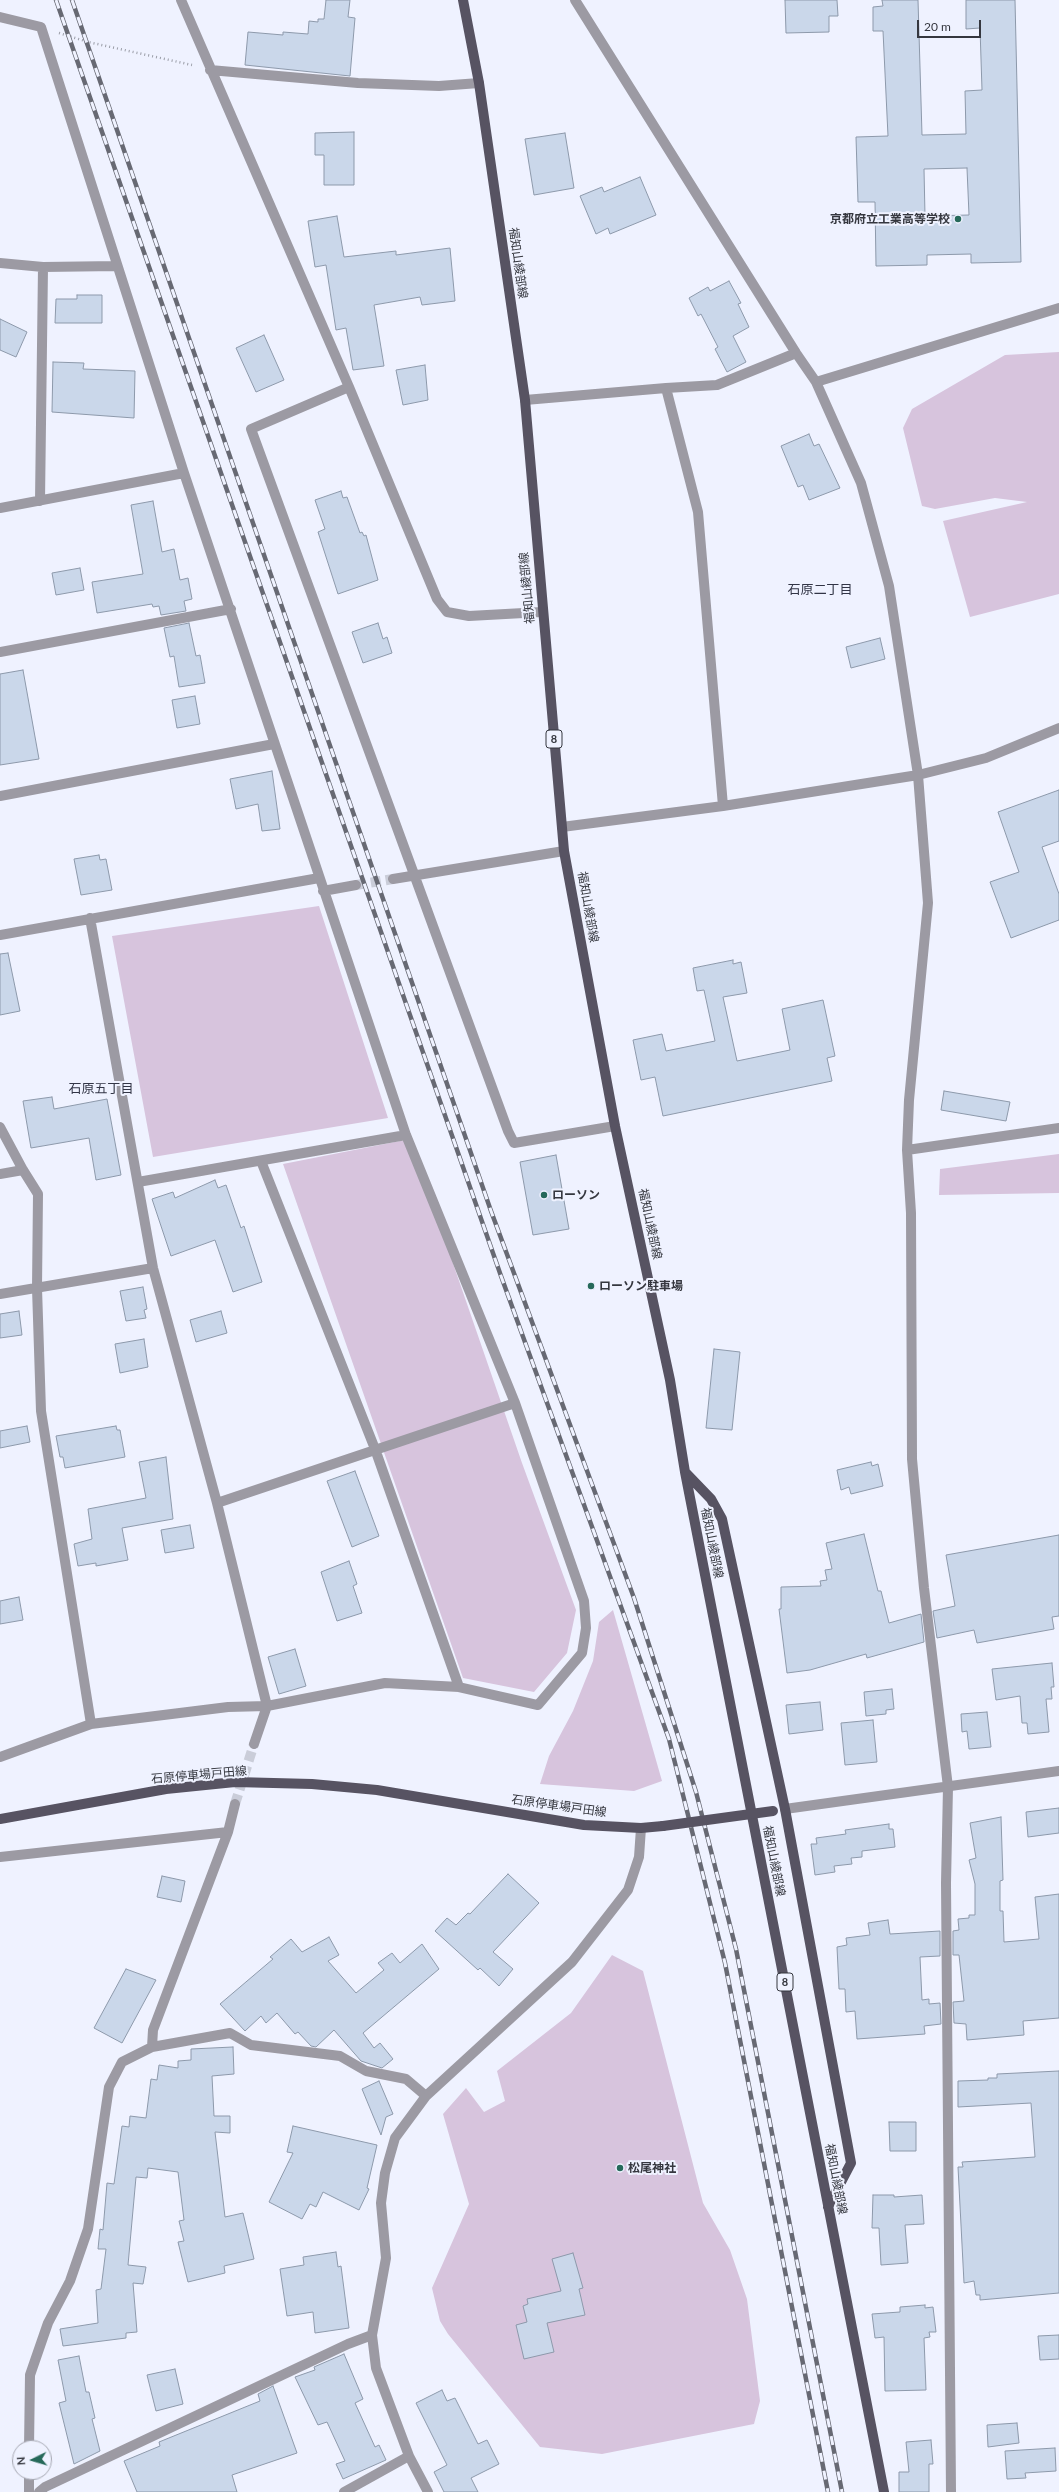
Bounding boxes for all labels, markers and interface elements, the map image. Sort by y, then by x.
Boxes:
scale bar [919,12,983,38]
text: 20 m [924,19,951,34]
place label: 京都府立工業高等学校 [830,212,950,226]
marker: 京都府立工業高等学校 [953,214,963,224]
street label: 福知山綾部線 [506,226,530,300]
street label: 福知山綾部線 [517,552,537,624]
district label: 石原二丁目 [788,582,852,598]
road number: 8 [546,730,562,748]
street label: 福知山綾部線 [575,870,601,944]
district label: 石原五丁目 [69,1081,133,1097]
street label: 福知山綾部線 [635,1187,665,1261]
place label: ローソン [552,1188,600,1202]
marker: ローソン [539,1190,549,1200]
place label: ローソン駐車場 [599,1279,683,1293]
marker: ローソン駐車場 [586,1281,596,1291]
street label: 福知山綾部線 [698,1506,726,1580]
street label: 石原停車場戸田線 [151,1764,247,1786]
street label: 石原停車場戸田線 [510,1792,608,1820]
street label: 福知山綾部線 [760,1824,788,1898]
road number: 8 [777,1973,793,1991]
street label: 福知山綾部線 [822,2142,850,2216]
place label: 松尾神社 [628,2161,676,2175]
marker: 松尾神社 [615,2163,625,2173]
north arrow [12,2440,52,2480]
text: N [14,2456,27,2466]

